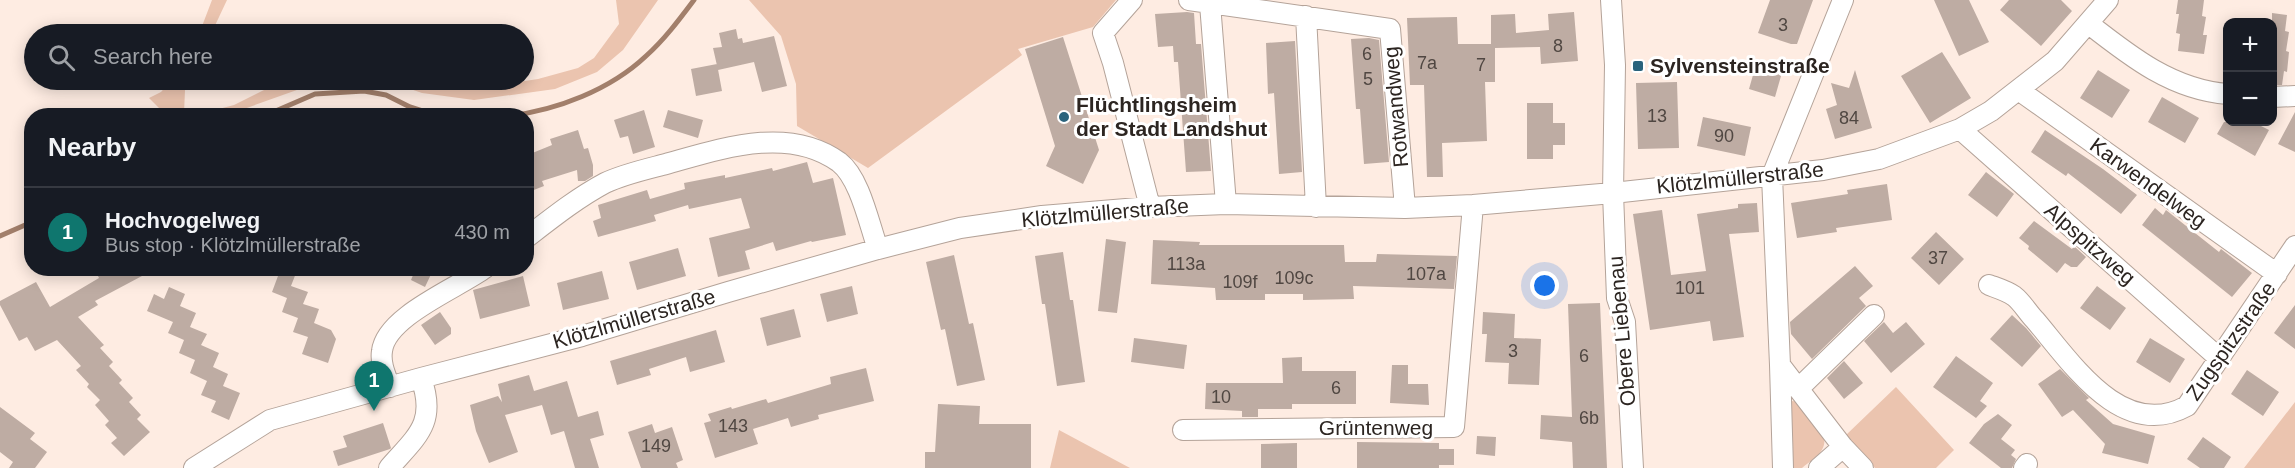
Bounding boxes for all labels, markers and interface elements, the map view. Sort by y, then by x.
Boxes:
house number: 3 [1778,15,1788,35]
map controls [2223,18,2277,126]
button: + [2223,18,2277,72]
search box [24,24,534,90]
house number: 8 [1553,36,1563,56]
icon: search [45,41,78,74]
text: Search here [93,44,213,69]
house number: 6 [1362,44,1372,64]
street label: Rotwandweg [1379,46,1412,169]
house number: 7a [1417,53,1438,73]
place label: Sylvensteinstraße [1650,54,1830,77]
house number: 7 [1476,55,1486,75]
marker: Sylvensteinstraße [1631,59,1645,73]
house number: 5 [1363,69,1373,89]
button: − [2223,72,2277,126]
place label: Flüchtlingsheim der Stadt Landshut [1076,93,1267,140]
house number: 13 [1647,106,1667,126]
house number: 84 [1839,108,1859,128]
marker: Flüchtlingsheim der Stadt Landshut [1057,110,1071,124]
house number: 90 [1714,126,1734,146]
text: Nearby [48,132,136,162]
street label: Karwendelweg [2086,133,2211,232]
street label: Klötzlmüllerstraße [1655,157,1825,198]
street label: Klötzlmüllerstraße [1020,194,1190,231]
street label: Alpspitzweg [2040,198,2140,289]
text: Hochvogelweg [105,208,260,233]
text: 1 [62,221,73,243]
text: 430 m [454,221,510,243]
text: Bus stop · Klötzlmüllerstraße [105,234,361,256]
house number: 37 [1928,248,1948,268]
house number: 113a [1167,254,1206,274]
street label: Obere Liebenau [1603,255,1640,407]
house number: 107a [1406,264,1447,284]
house number: 109c [1274,268,1314,288]
your location [1530,271,1559,300]
house number: 109f [1222,272,1259,292]
street label: Zugspitzstraße [2181,277,2280,404]
house number: 101 [1675,278,1705,298]
street label: Klötzlmüllerstraße [550,284,718,353]
house number: 3 [1508,341,1518,361]
house number: 6 [1579,346,1589,366]
pin: 1 [354,362,394,411]
house number: 6 [1331,378,1341,398]
house number: 10 [1211,387,1231,407]
house number: 6b [1579,408,1599,428]
house number: 143 [718,416,748,436]
street label: Grüntenweg [1319,416,1433,439]
house number: 149 [641,436,671,456]

